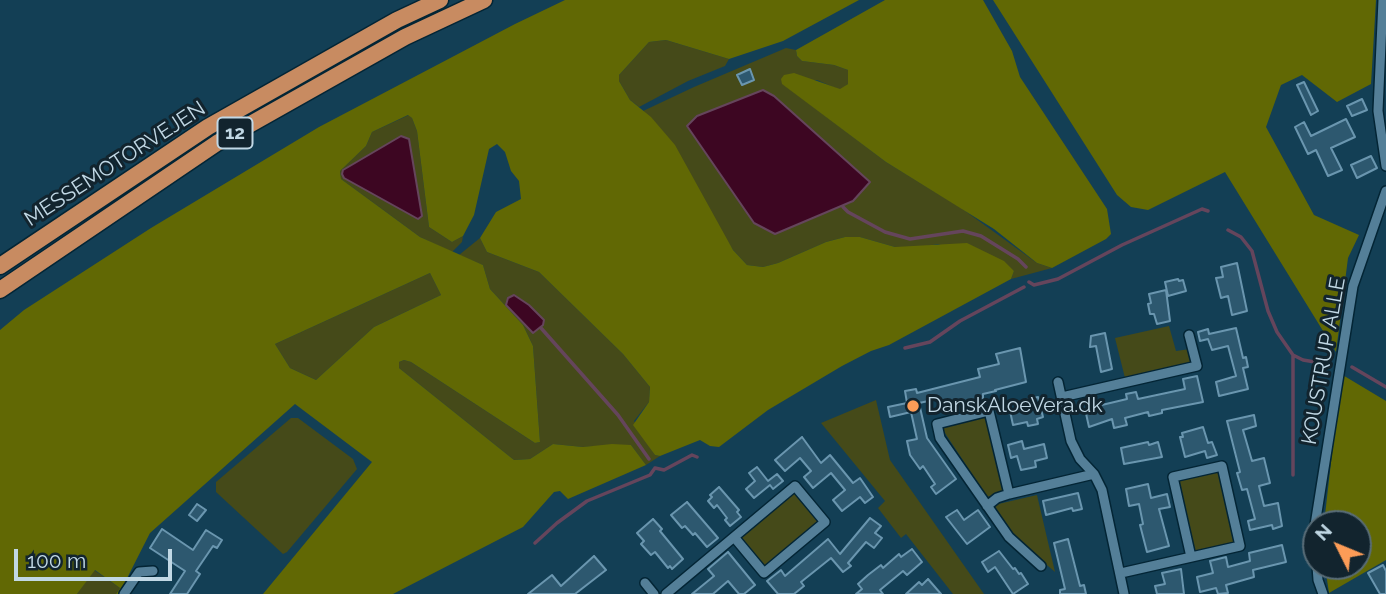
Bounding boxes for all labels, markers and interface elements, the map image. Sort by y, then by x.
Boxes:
street label: MESSEMOTORVEJEN [20,96,210,232]
road number: 12 [218,118,252,148]
street label: KOUSTRUP ALLE [1297,275,1351,447]
place label: DanskAloeVera.dk [927,393,1103,419]
marker: DanskAloeVera.dk [905,398,921,414]
north arrow [1302,510,1372,580]
text: N [1310,519,1336,545]
scale bar [18,534,175,578]
text: 100 m [27,548,86,573]

